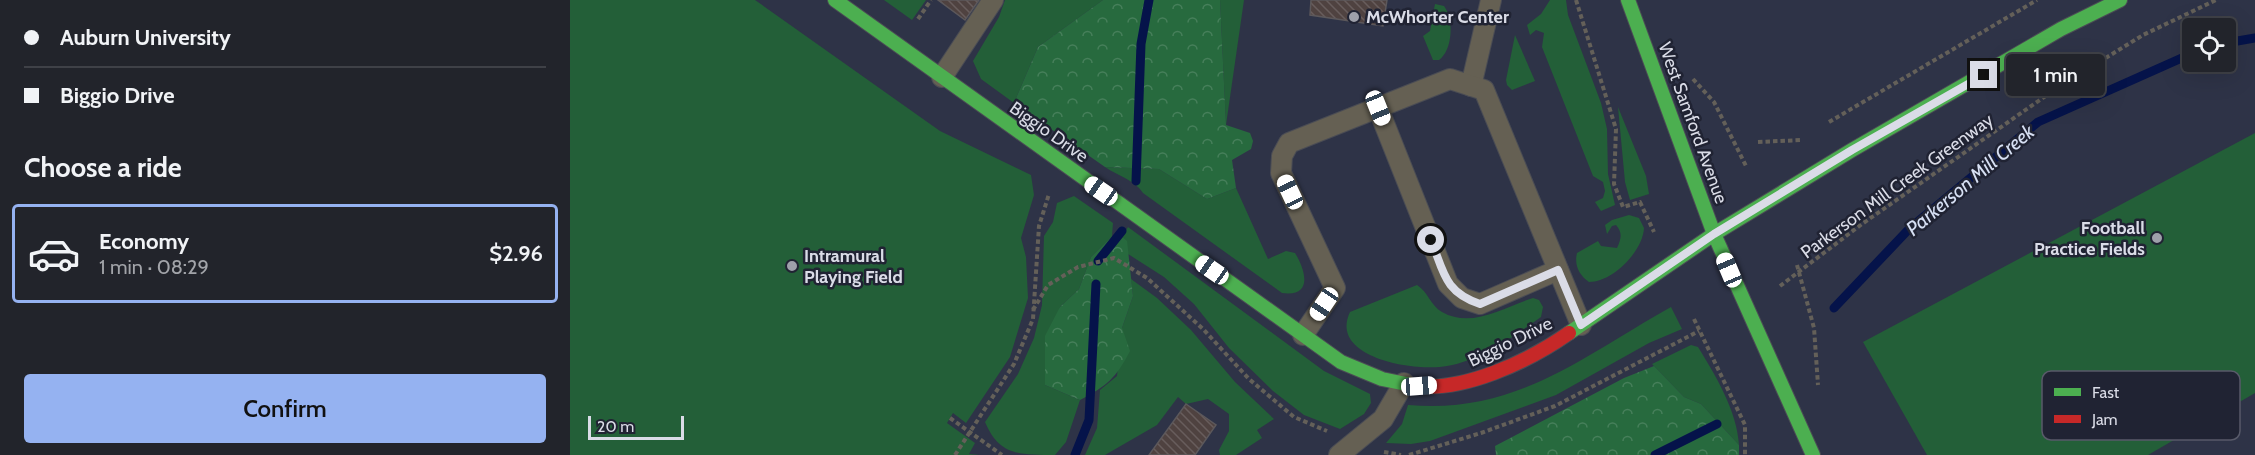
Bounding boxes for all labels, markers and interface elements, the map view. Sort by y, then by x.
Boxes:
place label: McWhorter Center [1366,6,1509,28]
marker: McWhorter Center [1347,10,1361,24]
map controls [2182,18,2236,72]
button: locate [2182,18,2236,72]
text: Auburn University [60,24,231,51]
street label: West Samford Avenue [1654,39,1732,207]
callout: 1 min [2005,54,2104,96]
route end [1970,61,1997,88]
text: 1 min [2033,63,2078,87]
text: Biggio Drive [60,82,175,109]
car [1363,88,1393,128]
street label: Biggio Drive [1005,97,1093,167]
street label: Parkerson Mill Creek Greenway [1797,109,1997,263]
water label: Parkerson Mill Creek [1901,118,2040,241]
text: Choose a ride [24,151,182,184]
car [1274,172,1306,212]
car [1081,173,1121,209]
place label: Football Practice Fields [2034,217,2145,260]
route start [1417,226,1444,253]
icon: car [27,227,81,281]
text: Economy [99,228,189,255]
marker: Football Practice Fields [2150,231,2164,245]
text: $2.96 [489,240,543,267]
place label: Intramural Playing Field [804,245,903,288]
car [1714,250,1744,290]
car [1192,252,1232,288]
text: 1 min · 08:29 [99,255,209,279]
marker: Intramural Playing Field [785,259,799,273]
car [1306,284,1342,324]
street label: Biggio Drive [1464,312,1556,372]
legend [2042,371,2240,440]
button: Confirm [24,374,546,443]
car [1400,376,1438,396]
text: Fast [2092,383,2120,402]
text: Jam [2091,410,2118,429]
scale bar [588,413,684,440]
text: 20 m [597,417,634,436]

